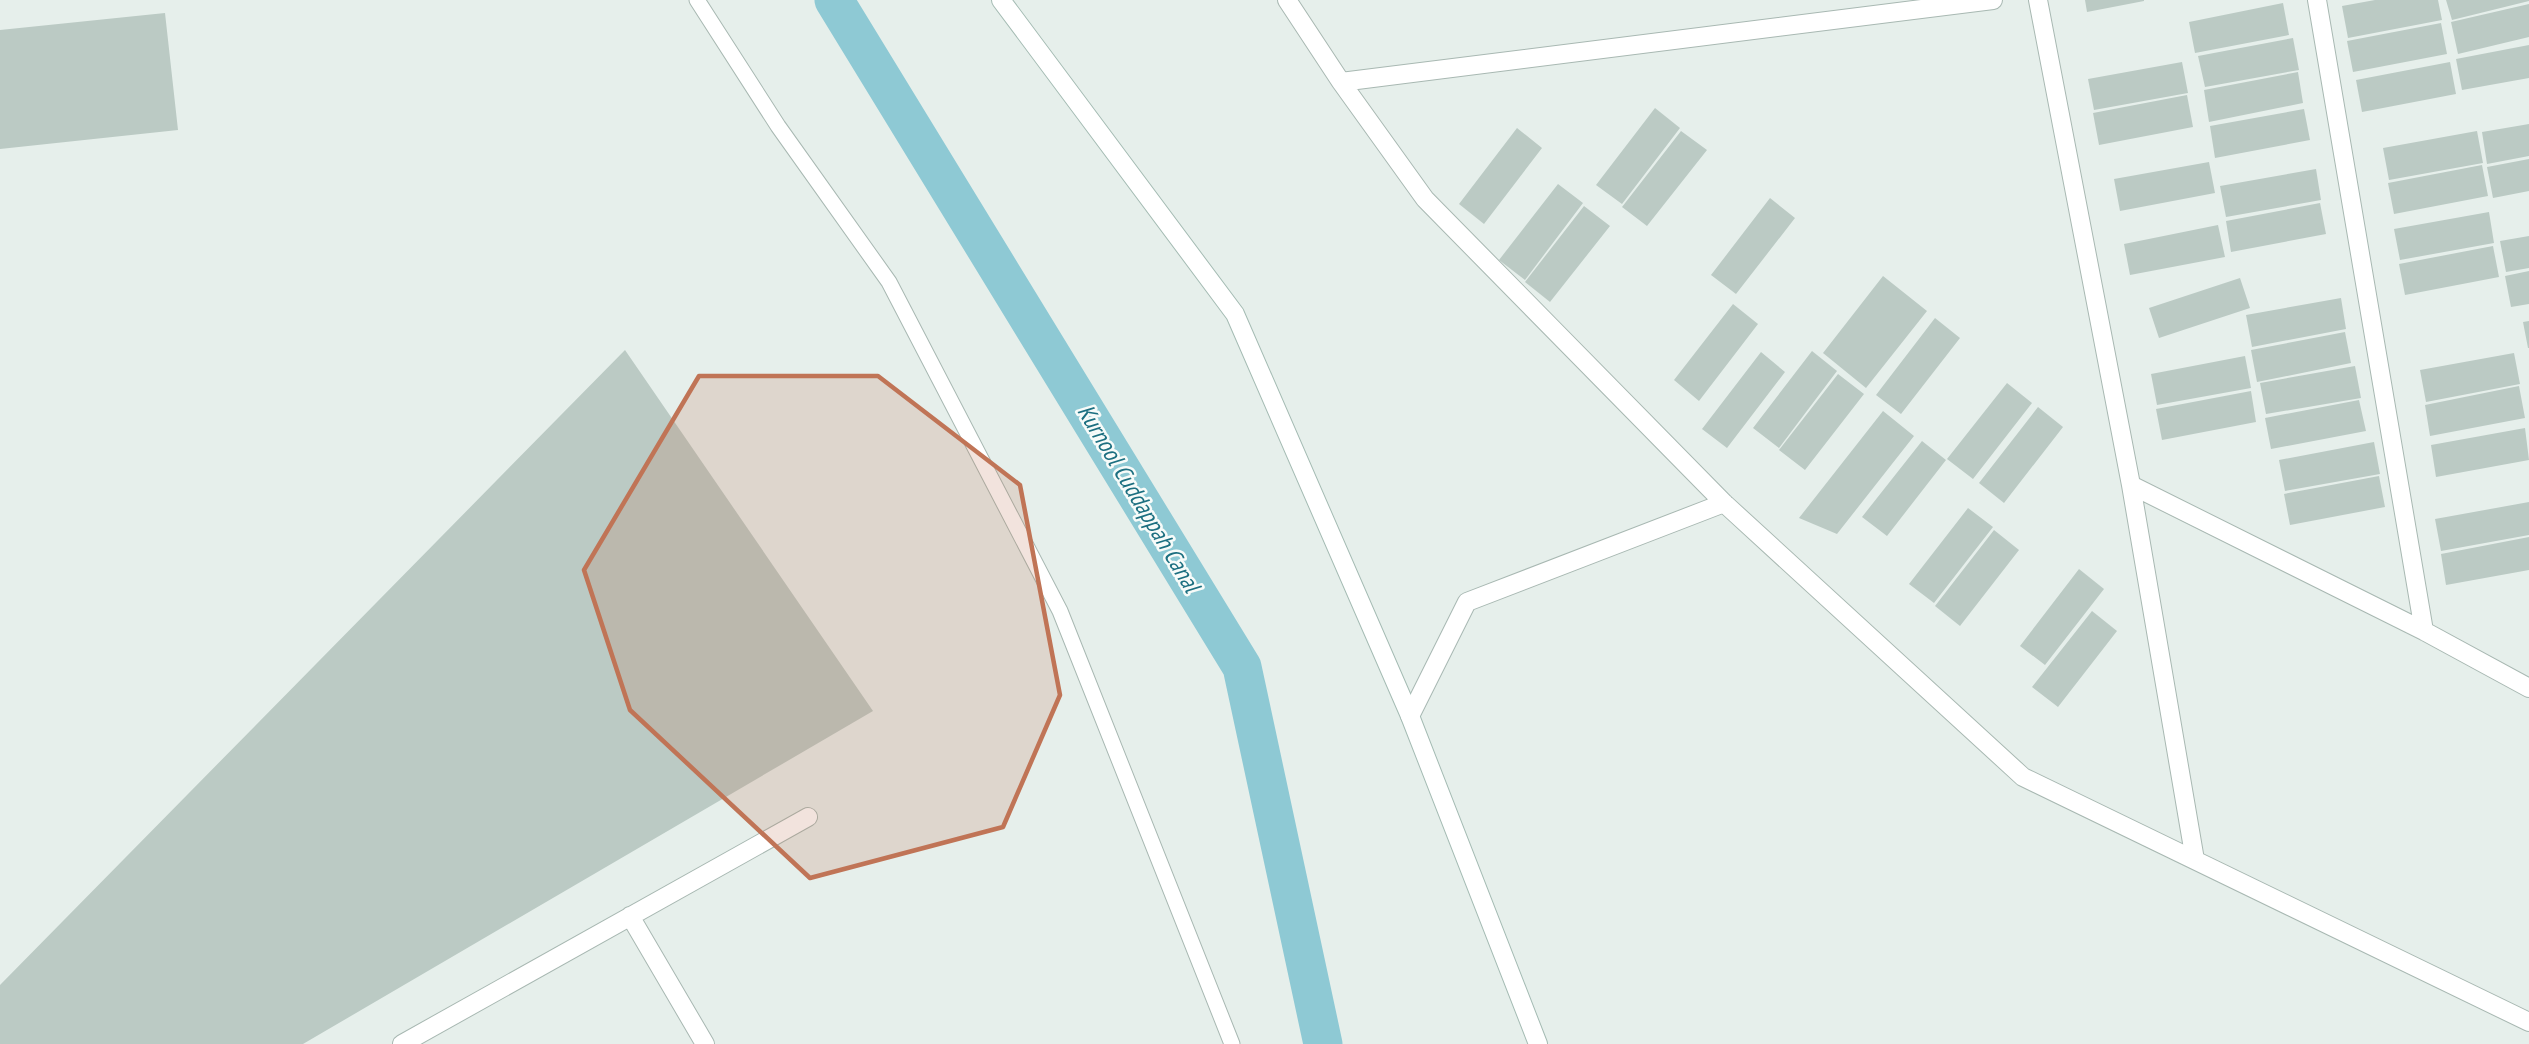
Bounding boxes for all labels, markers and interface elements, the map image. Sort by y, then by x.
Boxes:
water label: Kurnool Cuddappah Canal [1071,398,1209,600]

